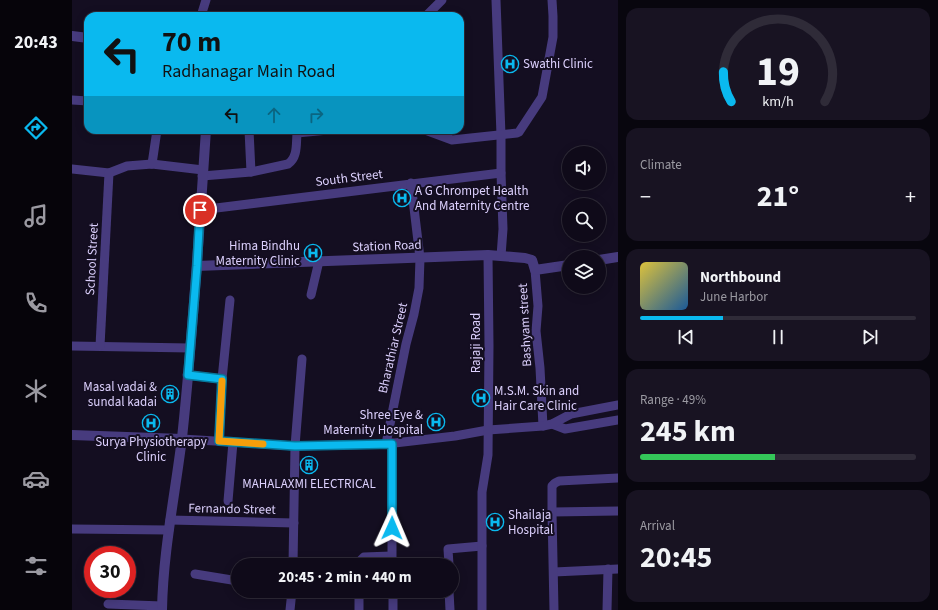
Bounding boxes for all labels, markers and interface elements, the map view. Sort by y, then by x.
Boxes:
text: 70 m [162,22,221,62]
icon: left [96,28,148,80]
text: 20:43 [14,30,58,55]
text: 19 [756,42,800,102]
hospital icon: Swathi Clinic [500,54,520,74]
place label: Swathi Clinic [523,55,593,73]
text: Radhanagar Main Road [162,59,335,84]
text: km/h [762,91,794,112]
icon: left [221,104,243,126]
icon: ahead [263,104,285,126]
icon: right [305,104,327,126]
icon: directions [22,114,50,142]
map controls [562,146,606,294]
button: sound [562,146,606,190]
text: Climate [640,156,682,174]
street label: South Street [314,165,384,191]
text: 21° [757,175,799,218]
text: − [640,181,651,213]
text: + [905,181,916,213]
place label: A G Chrompet Health And Maternity Centre [415,182,530,215]
hospital icon: A G Chrompet Health And Maternity Centre [392,188,412,208]
pin [183,193,217,227]
button: search [562,198,606,242]
icon: arrive [189,199,211,221]
icon: music [22,202,50,230]
street label: School Street [81,222,103,296]
street label: Station Road [352,236,422,256]
place label: Hima Bindhu Maternity Clinic [215,237,300,270]
hospital icon: Hima Bindhu Maternity Clinic [303,243,323,263]
button: layers [562,250,606,294]
text: Northbound [700,267,781,288]
street label: Bashyam street [514,282,536,367]
text: June Harbor [700,288,768,306]
icon: phone [22,289,50,317]
street label: Bharathiar Street [374,300,412,395]
street label: Rajaji Road [467,313,485,373]
icon: previous [675,326,697,348]
icon: pause [767,326,789,348]
icon: next [859,326,881,348]
icon: climate [22,377,50,405]
place label: Masal vadai & sundal kadai [83,378,157,411]
place label: M.S.M. Skin and Hair Care Clinic [494,382,579,415]
building icon: Masal vadai & sundal kadai [160,384,180,404]
hospital icon: M.S.M. Skin and Hair Care Clinic [471,388,491,408]
text: Range · 49% [640,391,706,409]
place label: Shree Eye & Maternity Hospital [323,406,423,439]
text: 245 km [640,410,736,453]
hospital icon: Shree Eye & Maternity Hospital [426,412,446,432]
hospital icon: Surya Physiotherapy Clinic [141,413,161,433]
place label: Surya Physiotherapy Clinic [95,433,207,466]
building icon: MAHALAXMI ELECTRICAL [299,455,319,475]
icon: car [22,465,50,493]
place label: MAHALAXMI ELECTRICAL [242,475,376,493]
street label: Fernando Street [188,499,276,519]
place label: Shailaja Hospital [508,506,553,539]
position arrow [371,507,413,549]
hospital icon: Shailaja Hospital [485,512,505,532]
text: Arrival [640,517,675,535]
text: 20:45 [640,536,712,579]
speed limit sign: 30 [84,546,136,598]
icon: filters [22,552,50,580]
text: 20:45 · 2 min · 440 m [278,567,412,588]

